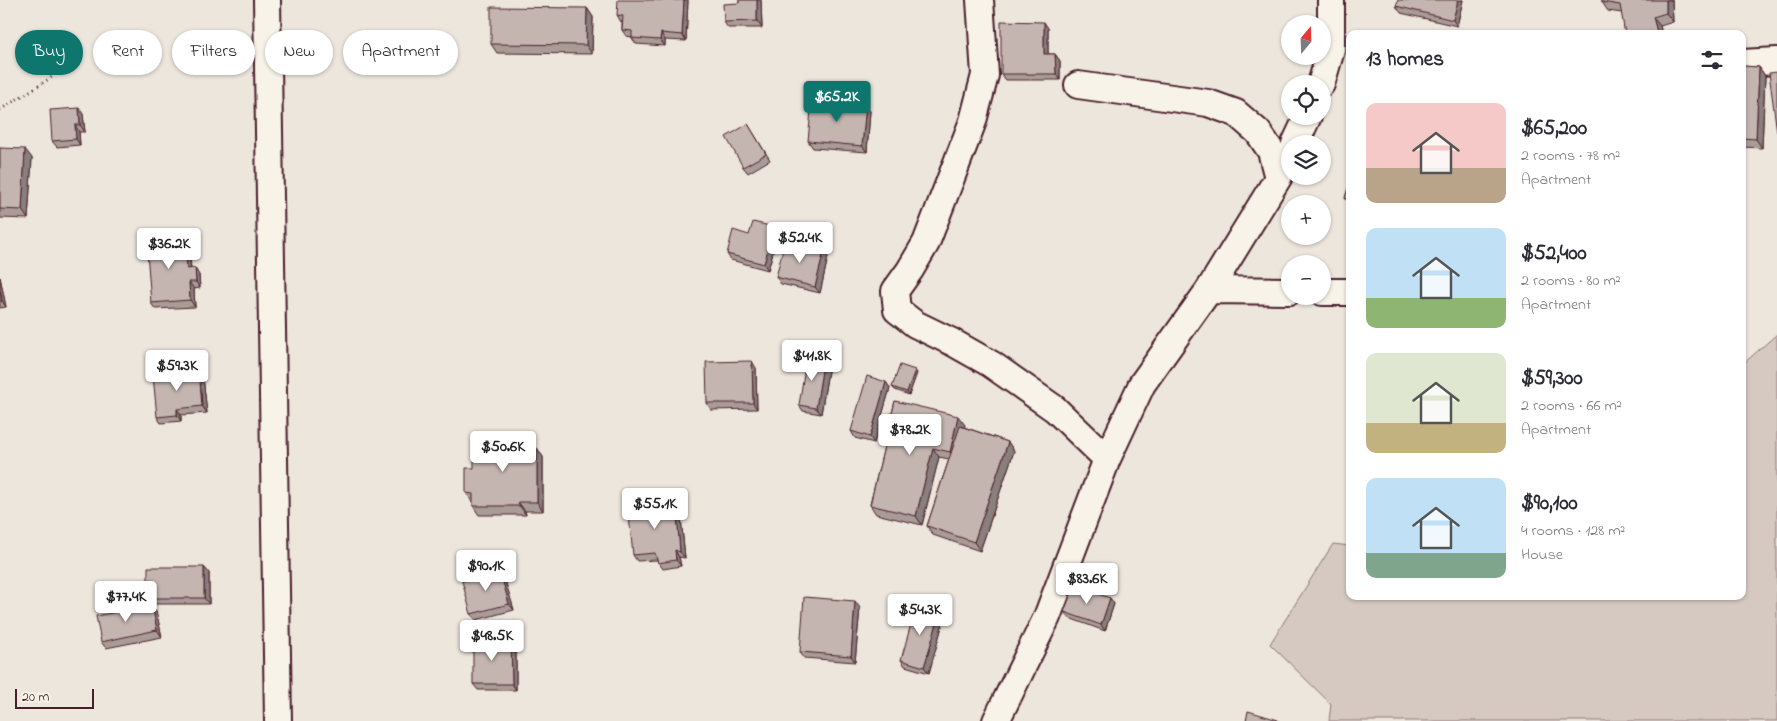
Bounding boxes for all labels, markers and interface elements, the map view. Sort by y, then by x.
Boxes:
north arrow [1281,15,1331,65]
map controls [1281,15,1331,305]
chip: Buy [15,30,83,75]
chip: Rent [93,30,162,75]
chip: Filters [172,30,255,75]
chip: New [265,30,333,75]
chip: Apartment [343,30,458,75]
text: 13 homes [1366,45,1444,75]
icon: filters [1698,46,1726,74]
button: locate [1281,75,1331,125]
pin: $65.2K [796,80,878,123]
text: $65.2K [815,85,859,109]
text: $65,200 [1521,114,1587,144]
icon: home [1406,123,1466,183]
button: layers [1281,135,1331,185]
text: 2 rooms · 78 m² [1521,144,1620,168]
text: Apartment [1521,168,1591,192]
button: + [1281,195,1331,245]
pin: $52.4K [759,222,841,264]
text: $52.4K [778,226,822,250]
pin: $36.2K [128,228,210,270]
text: $36.2K [148,232,190,256]
text: $52,400 [1521,239,1587,269]
icon: home [1406,248,1466,308]
button: − [1281,255,1331,305]
text: 2 rooms · 80 m² [1521,269,1621,293]
text: Apartment [1521,293,1591,317]
pin: $41.8K [771,340,853,382]
text: $41.8K [793,344,831,368]
pin: $59.3K [136,350,218,392]
text: $59.3K [156,354,198,378]
text: $59,300 [1521,364,1582,394]
icon: home [1406,373,1466,433]
text: 2 rooms · 66 m² [1521,394,1622,418]
pin: $78.2K [869,414,951,456]
text: $78.2K [889,418,931,442]
text: Apartment [1521,418,1591,442]
pin: $50.6K [462,430,544,473]
text: $50.6K [481,435,525,459]
pin: $55.1K [614,488,696,530]
text: $90,100 [1521,489,1578,519]
text: $55.1K [633,492,677,516]
icon: home [1406,498,1466,558]
text: 4 rooms · 128 m² [1521,519,1625,543]
text: House [1521,543,1563,567]
pin: $90.1K [445,550,527,592]
text: $90.1K [467,554,505,578]
pin: $83.6K [1046,562,1128,605]
text: $83.6K [1067,567,1107,591]
pin: $77.4K [85,580,167,623]
text: $77.4K [106,585,146,609]
pin: $54.3K [879,594,961,636]
text: $54.3K [898,598,942,622]
pin: $48.5K [451,620,533,662]
text: $48.5K [471,624,513,648]
scale bar [15,686,94,709]
text: 20 m [22,687,49,708]

